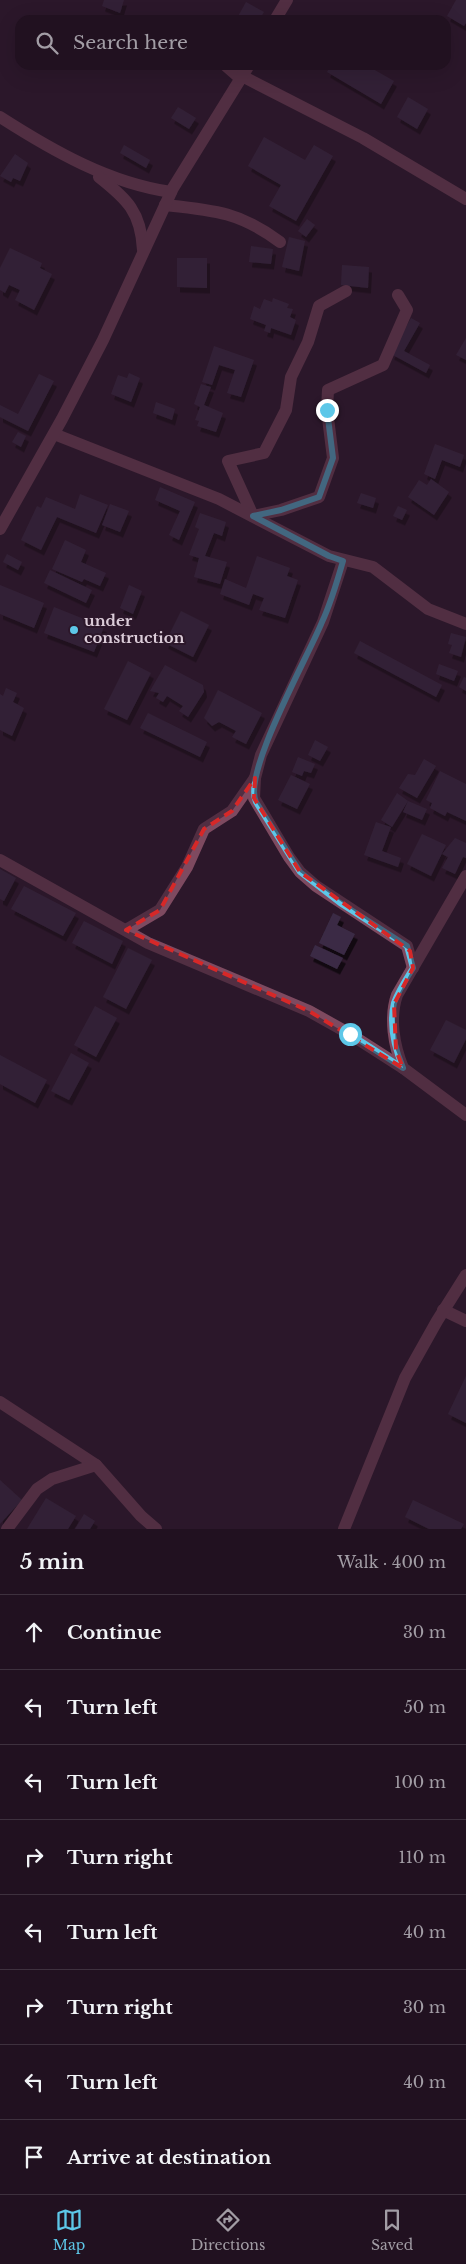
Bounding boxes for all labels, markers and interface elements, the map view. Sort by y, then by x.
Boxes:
search box [15,15,451,70]
icon: search [33,29,61,57]
text: Search here [73,31,188,54]
route end [316,399,339,422]
place label: under construction [84,611,185,647]
marker: under construction [68,624,80,636]
route start [339,1023,362,1046]
text: 5 min [20,1549,84,1575]
text: Walk · 400 m [337,1552,446,1572]
icon: ahead [20,1618,48,1646]
text: Continue [67,1621,162,1644]
text: 30 m [403,1622,446,1642]
icon: left [20,1693,48,1721]
text: Turn left [67,1696,158,1719]
text: 50 m [404,1697,446,1717]
icon: left [20,1768,48,1796]
text: Turn left [67,1771,158,1794]
text: 100 m [394,1772,446,1792]
icon: right [20,1843,48,1871]
text: Turn right [67,1846,173,1869]
text: 110 m [399,1847,446,1867]
icon: left [20,1918,48,1946]
text: Turn left [67,1921,158,1944]
text: 40 m [403,1922,446,1942]
icon: right [20,1993,48,2021]
text: Turn right [67,1996,173,2019]
text: 30 m [403,1997,446,2017]
icon: left [20,2068,48,2096]
text: Turn left [67,2071,158,2094]
text: 40 m [403,2072,446,2092]
icon: arrive [20,2143,48,2171]
text: Arrive at destination [67,2146,271,2169]
tab: Map [53,2206,85,2254]
tab: Directions [191,2206,265,2254]
tab: Saved [371,2206,413,2254]

